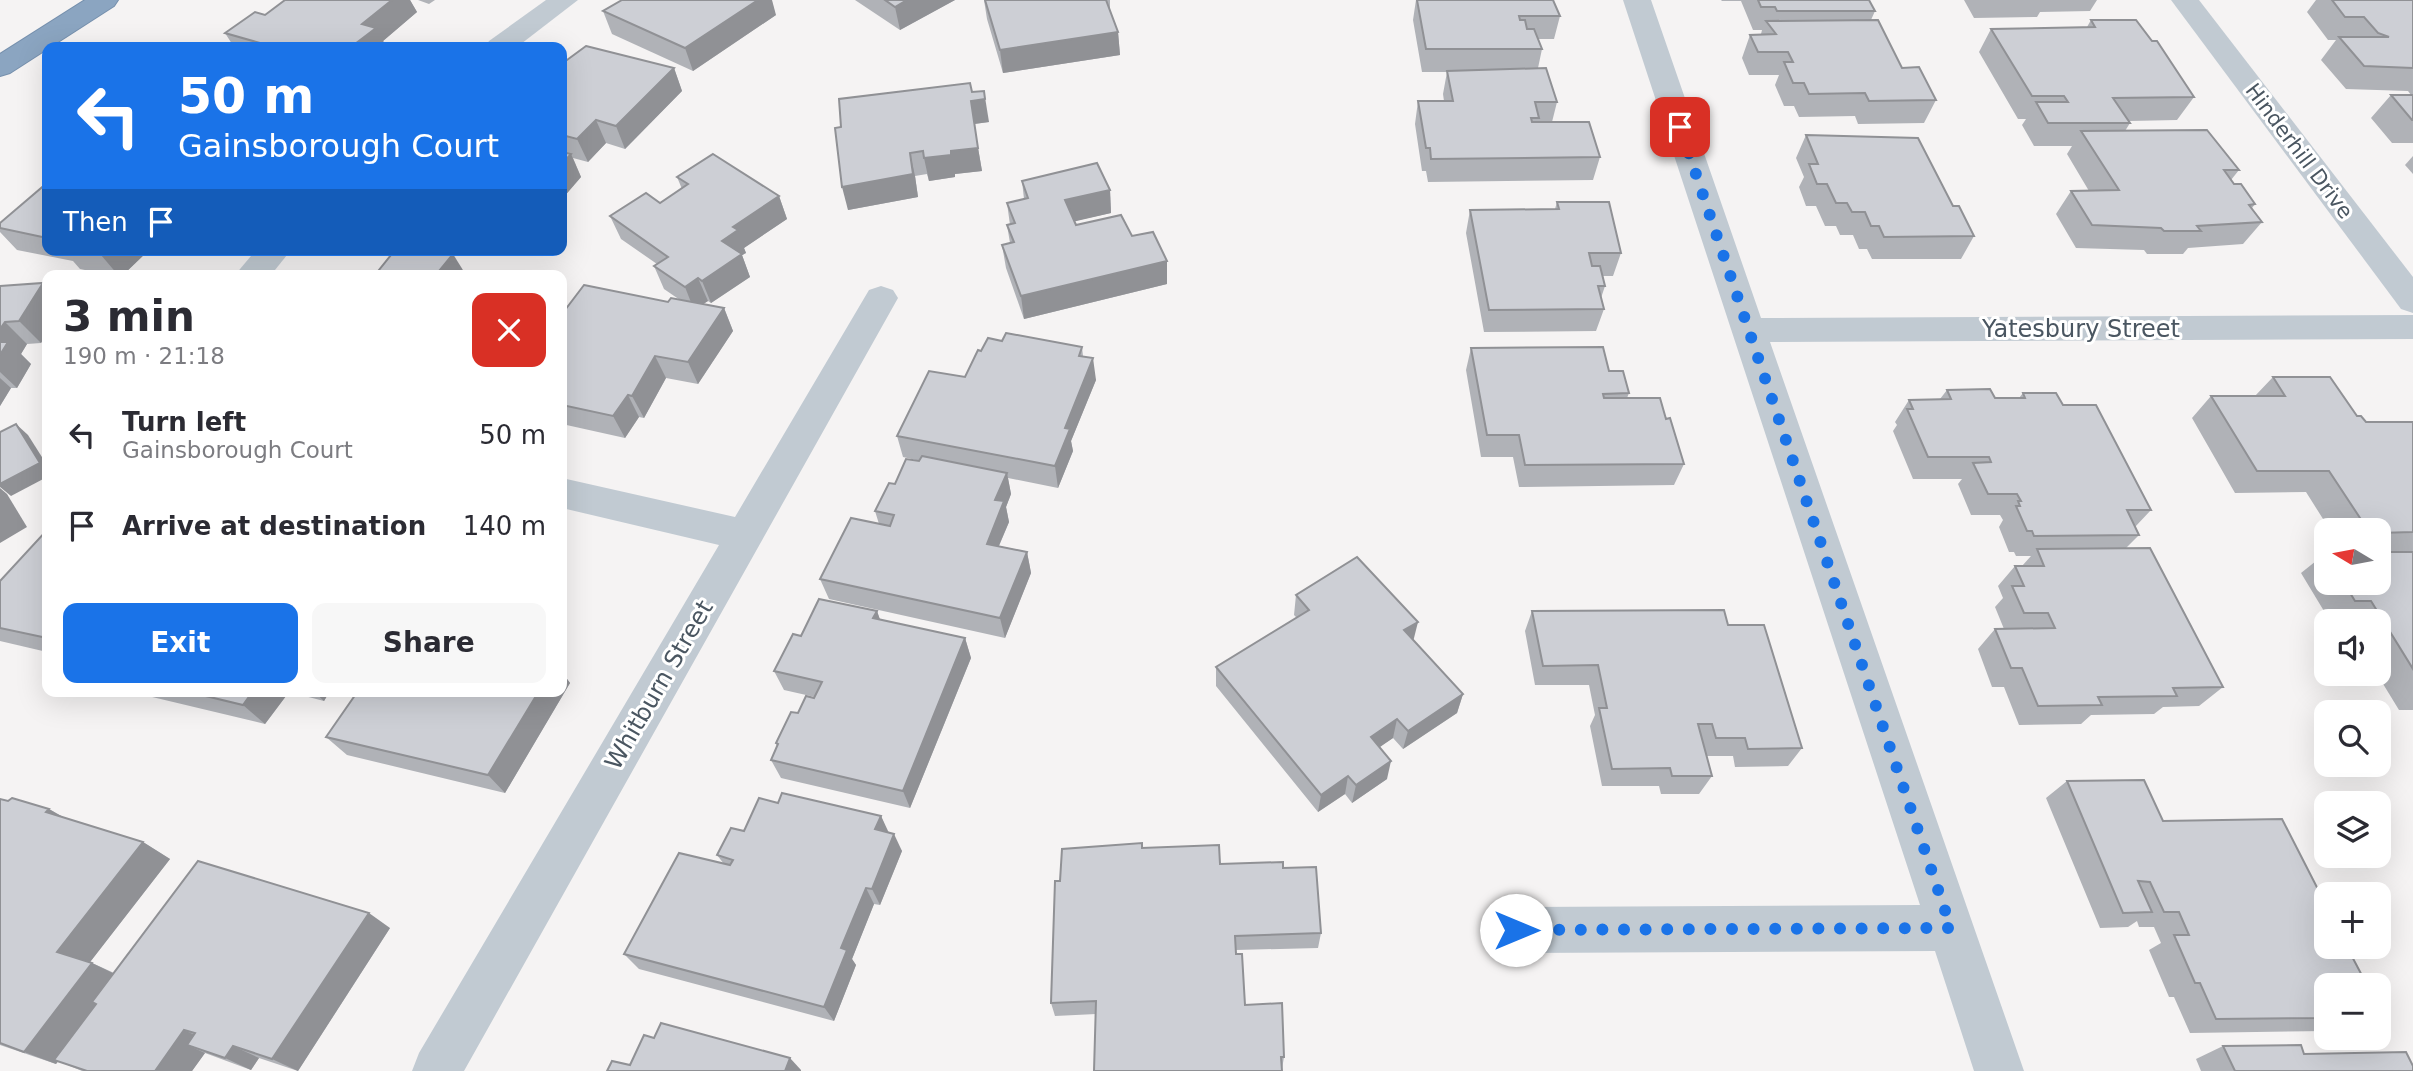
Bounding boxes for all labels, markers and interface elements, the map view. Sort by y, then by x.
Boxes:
text: 50 m [178,68,314,125]
icon: left [63,70,154,161]
street label: Hinderhill Drive [2240,79,2358,223]
pin [1650,97,1710,157]
icon: arrive [1661,108,1699,146]
text: Gainsborough Court [178,127,499,165]
icon: arrive [142,203,180,241]
text: Then [63,207,128,237]
text: 3 min [63,292,195,341]
button: close [472,293,546,367]
street label: Yatesbury Street [1981,315,2180,343]
text: 190 m · 21:18 [63,343,225,369]
text: Turn left [122,407,246,437]
icon: left [63,416,101,454]
text: 50 m [479,420,546,450]
text: Gainsborough Court [122,437,353,463]
icon: arrive [63,507,101,545]
text: Arrive at destination [122,511,426,541]
text: 140 m [463,511,546,541]
north arrow [2314,518,2390,595]
map controls [2314,518,2391,1050]
street label: Whitburn Street [599,595,719,775]
button: Exit [63,603,298,683]
button: Share [312,603,546,683]
button: sound [2314,609,2391,686]
button: search [2314,700,2391,777]
button: layers [2314,791,2391,868]
button: + [2314,882,2391,959]
position arrow [1479,893,1553,967]
button: − [2314,973,2391,1050]

